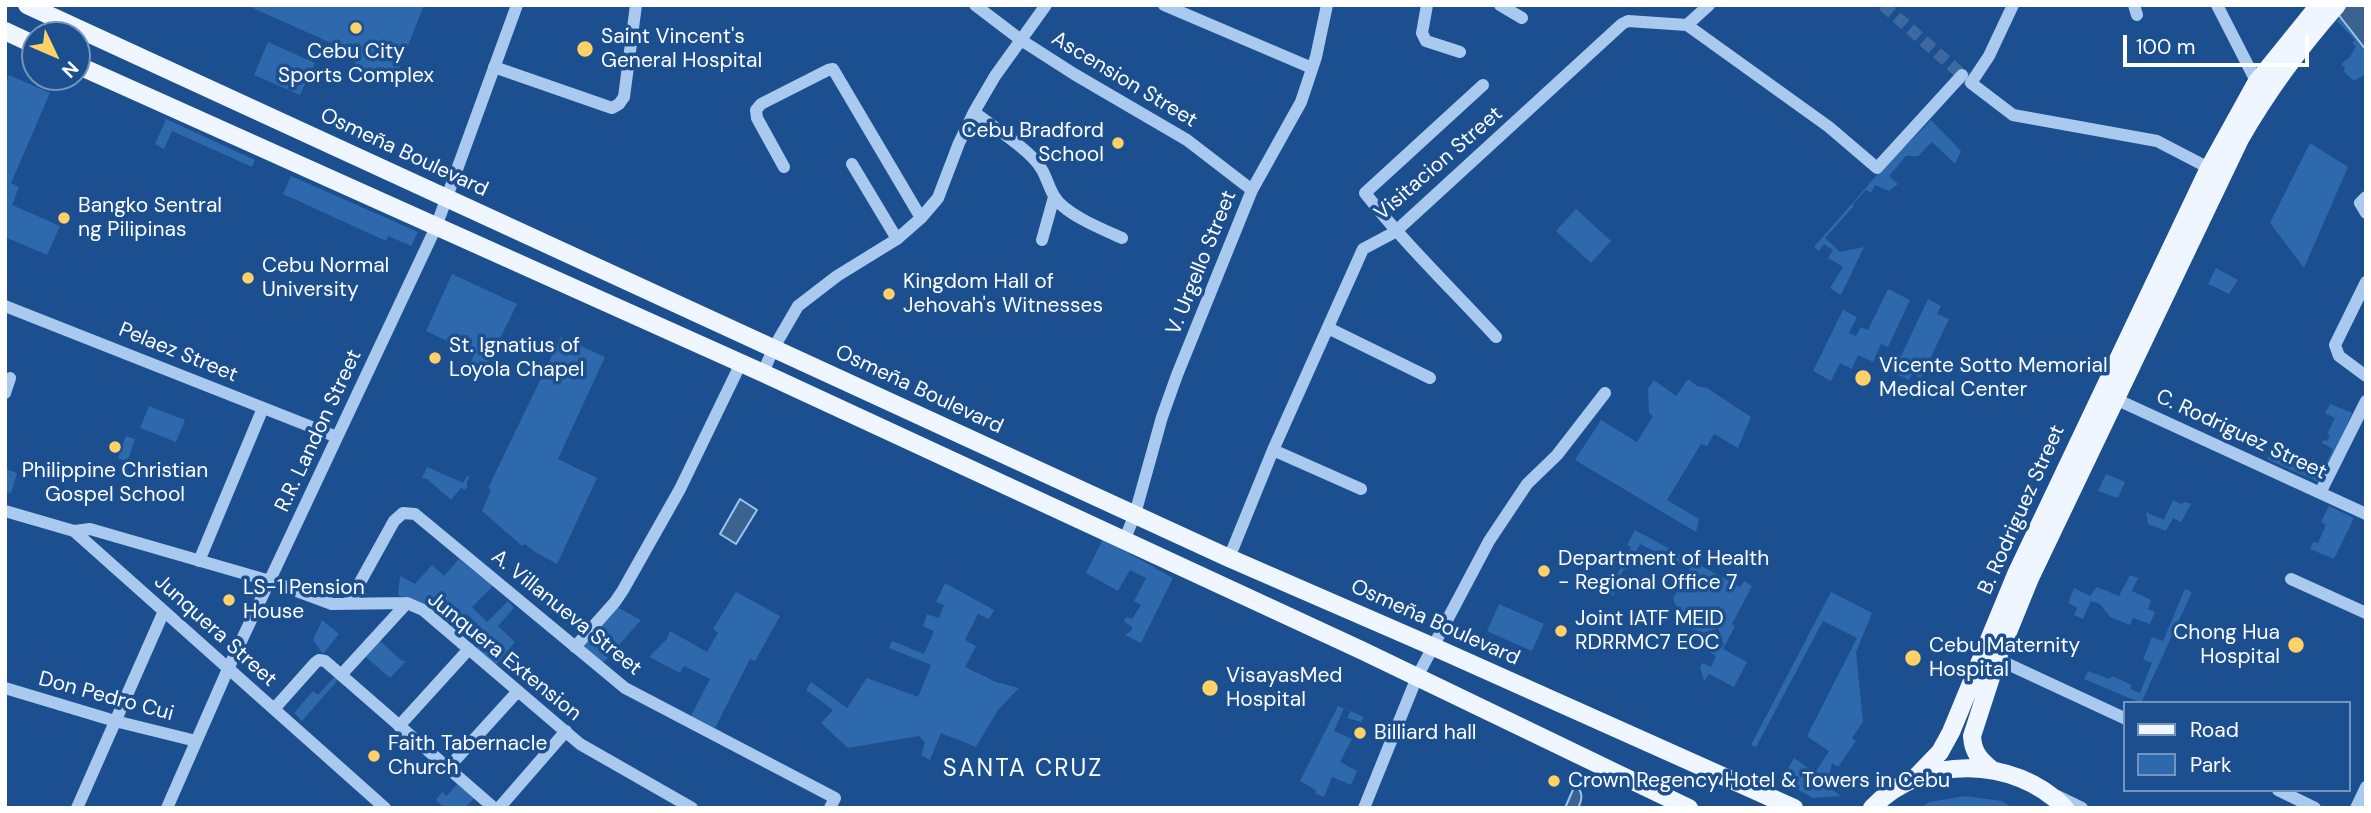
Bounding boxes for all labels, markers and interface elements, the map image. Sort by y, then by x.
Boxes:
marker: Cebu City Sports Complex [348,20,364,36]
north arrow [21,21,91,91]
scale bar [2126,21,2312,65]
place label: Saint Vincent's General Hospital [601,24,762,74]
street label: Ascension Street [1047,27,1201,133]
text: 100 m [2136,33,2196,61]
place label: Cebu City Sports Complex [278,39,434,89]
marker: Saint Vincent's General Hospital [575,39,595,59]
text: N [56,56,84,83]
street label: Visitacion Street [1370,102,1508,226]
street label: Osmeña Boulevard [316,103,492,203]
place label: Cebu Bradford School [962,118,1104,168]
marker: Cebu Bradford School [1110,135,1126,151]
street label: V. Urgello Street [1162,187,1242,339]
place label: Bangko Sentral ng Pilipinas [78,193,222,243]
marker: Bangko Sentral ng Pilipinas [56,210,72,226]
place label: Cebu Normal University [262,253,389,303]
place label: Kingdom Hall of Jehovah's Witnesses [903,269,1103,319]
marker: Cebu Normal University [240,270,256,286]
marker: Kingdom Hall of Jehovah's Witnesses [881,286,897,302]
street label: Pelaez Street [115,318,241,388]
place label: St. Ignatius of Loyola Chapel [449,333,584,383]
street label: Osmeña Boulevard [831,340,1007,440]
street label: R.R. Landon Street [270,346,368,516]
marker: St. Ignatius of Loyola Chapel [427,350,443,366]
place label: Vicente Sotto Memorial Medical Center [1879,353,2108,403]
marker: Vicente Sotto Memorial Medical Center [1853,368,1873,388]
street label: C. Rodriguez Street [2152,384,2330,486]
street label: B. Rodriguez Street [1973,421,2071,599]
marker: Philippine Christian Gospel School [107,439,123,455]
place label: Philippine Christian Gospel School [22,458,208,508]
street label: A. Villanueva Street [486,545,646,681]
place label: Department of Health - Regional Office 7 [1558,546,1769,596]
marker: Department of Health - Regional Office 7 [1536,563,1552,579]
street label: Junquera Street [149,569,281,693]
street label: Osmeña Boulevard [1347,574,1523,672]
place label: LS-1 Pension House [243,575,365,625]
street label: Junquera Extension [422,587,586,727]
marker: LS-1 Pension House [221,592,237,608]
place label: Joint IATF MEID RDRRMC7 EOC [1575,606,1724,656]
place label: Chong Hua Hospital [2173,620,2280,670]
marker: Joint IATF MEID RDRRMC7 EOC [1553,623,1569,639]
place label: Cebu Maternity Hospital [1929,633,2080,683]
marker: Chong Hua Hospital [2286,635,2306,655]
marker: Cebu Maternity Hospital [1903,648,1923,668]
place label: VisayasMed Hospital [1226,663,1342,713]
street label: Don Pedro Cui [36,667,176,727]
marker: VisayasMed Hospital [1200,678,1220,698]
legend [2122,701,2350,792]
text: Road [2190,716,2239,744]
place label: Billiard hall [1374,720,1477,746]
marker: Billiard hall [1352,725,1368,741]
place label: Faith Tabernacle Church [388,731,547,781]
marker: Faith Tabernacle Church [366,748,382,764]
text: Park [2190,751,2231,779]
district label: SANTA CRUZ [944,756,1102,784]
place label: Crown Regency Hotel & Towers in Cebu [1568,768,1950,794]
marker: Crown Regency Hotel & Towers in Cebu [1546,773,1562,789]

